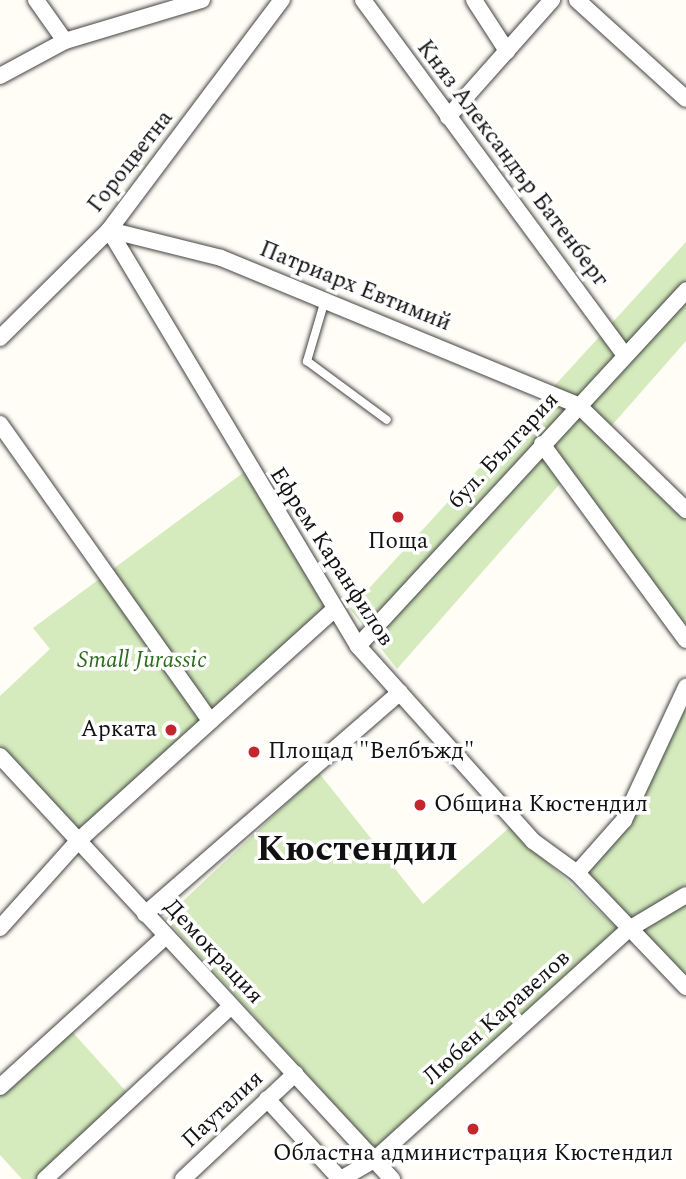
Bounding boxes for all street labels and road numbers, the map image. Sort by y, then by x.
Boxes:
street label: Княз Александър Батенберг [410,35,614,293]
street label: Гороцветна [82,105,180,219]
street label: Патриарх Евтимий [255,236,455,338]
street label: бул. България [443,387,565,515]
street label: Ефрем Каранфилов [263,462,399,652]
street label: Демокрация [157,894,269,1010]
street label: Любен Kаравелов [418,945,576,1091]
street label: Пауталия [177,1065,269,1155]

